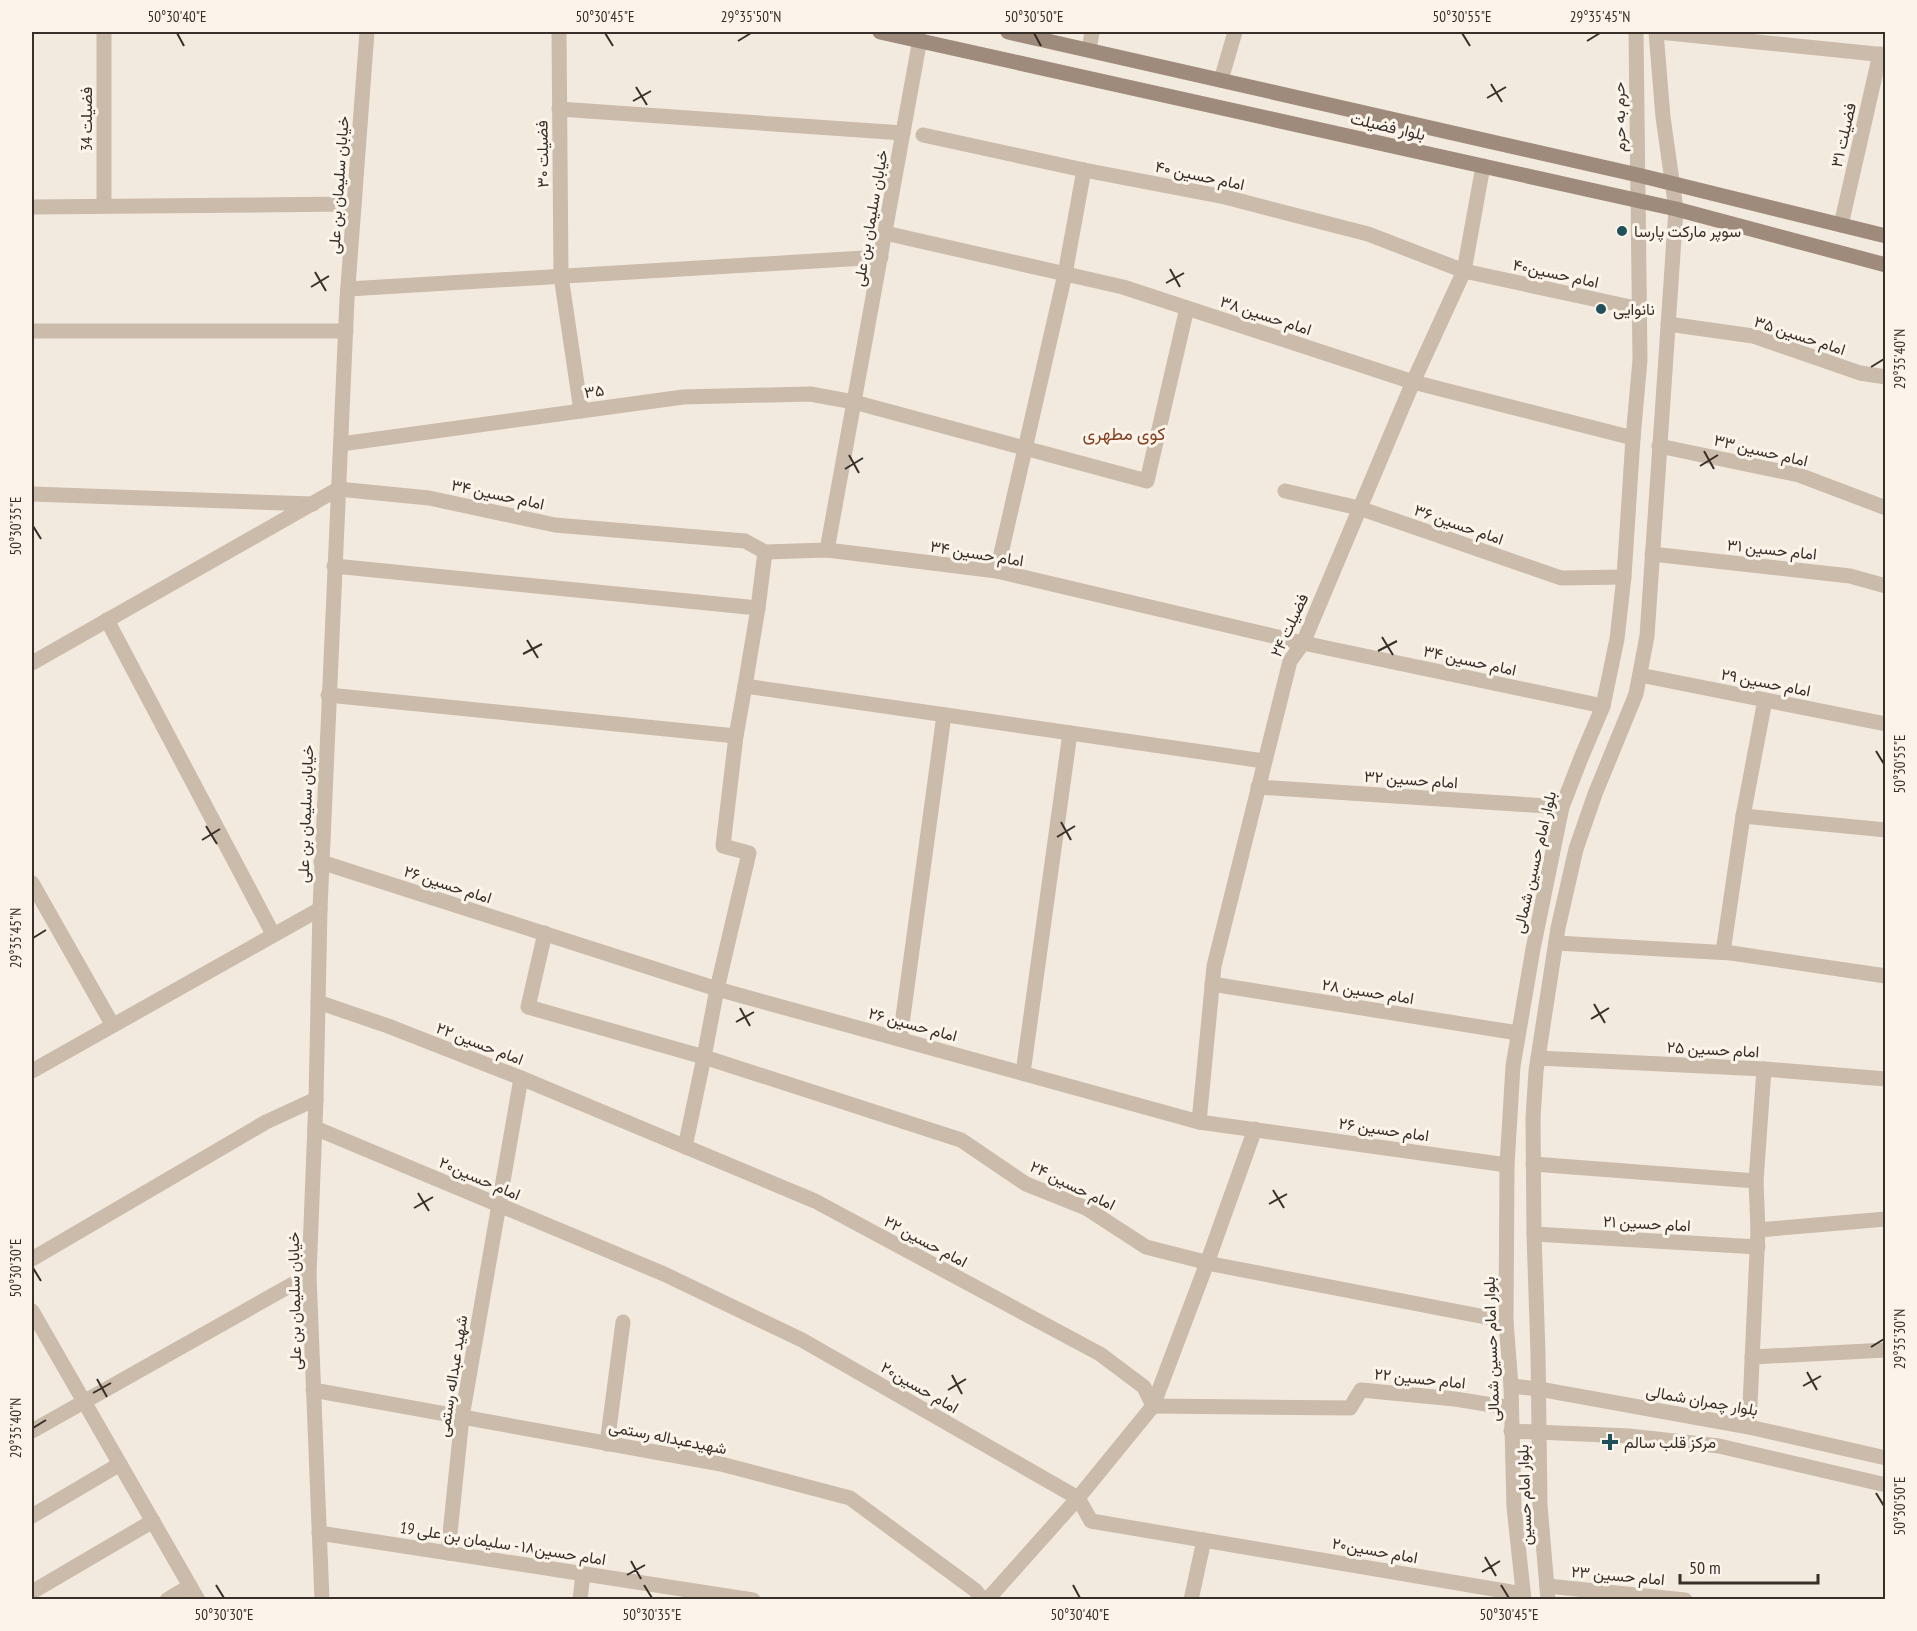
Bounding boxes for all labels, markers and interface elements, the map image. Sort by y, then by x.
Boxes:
text: 50°30'40"E [147,7,207,26]
text: 50°30'45"E [575,7,635,26]
text: 29°35'50"N [721,7,781,26]
text: 50°30'50"E [1004,7,1064,26]
text: 50°30'55"E [1432,7,1492,26]
text: 29°35'45"N [1570,7,1630,26]
street label: حرم به حرم [1608,81,1631,152]
street label: فضیلت 34 [76,87,96,151]
street label: فضیلت ۳۱ [1826,101,1860,169]
street label: بلوار فضیلت [1348,108,1427,145]
street label: خیابان سلیمان بن علی [323,115,354,255]
street label: فضیلت ۳۰ [531,120,553,188]
street label: خیابان سلیمان بن علی [848,148,893,288]
street label: امام حسین ۴۰ [1153,156,1246,195]
place label: سوپر مارکت پارسا [1634,221,1741,243]
marker: سوپر مارکت پارسا [1615,224,1629,238]
street label: امام حسین۴۰ [1511,254,1601,293]
street label: امام حسین ۳۸ [1218,291,1314,340]
place label: نانوایی [1613,299,1655,320]
marker: نانوایی [1594,302,1608,316]
street label: امام حسین ۳۵ [1751,311,1848,360]
text: 29°35'40"N [1890,329,1909,389]
street label: ۳۵ [583,380,605,402]
district label: کوی مطهری [1083,422,1165,445]
street label: امام حسین ۳۳ [1712,429,1810,472]
street label: امام حسین ۳۴ [449,474,546,515]
text: 50°30'35"E [6,496,25,556]
street label: امام حسین ۳۶ [1411,499,1506,550]
street label: امام حسین ۳۱ [1726,534,1818,565]
street label: امام حسین ۳۴ [929,536,1025,571]
street label: فضیلت ۲۴ [1266,590,1312,660]
street label: امام حسین ۳۴ [1421,640,1518,681]
street label: امام حسین ۲۹ [1719,664,1813,701]
text: 50°30'55"E [1890,734,1909,794]
street label: خیابان سلیمان بن علی [293,744,318,884]
street label: امام حسین ۳۲ [1363,766,1458,793]
street label: بلوار امام حسین شمالی [1508,789,1561,935]
street label: امام حسین ۲۶ [401,860,494,909]
text: 29°35'45"N [6,908,25,968]
street label: امام حسین ۲۸ [1321,974,1415,1009]
street label: امام حسین ۲۶ [866,1003,960,1046]
street label: امام حسین ۲۲ [433,1017,526,1070]
street label: امام حسین ۲۵ [1666,1037,1760,1062]
street label: امام حسین ۲۶ [1337,1113,1430,1146]
street label: امام حسین۲۰ [436,1152,524,1205]
street label: امام حسین ۲۴ [1027,1156,1119,1215]
street label: امام حسین ۲۲ [880,1211,971,1272]
street label: امام حسین ۲۱ [1603,1211,1691,1236]
street label: خیابان سلیمان بن علی [283,1231,306,1370]
text: 50°30'30"E [6,1238,25,1298]
street label: بلوار امام حسین شمالی [1478,1276,1505,1422]
text: 29°35'30"N [1890,1309,1909,1369]
street label: شهید عبداله رستمی [432,1314,472,1439]
street label: امام حسین۲۰ [877,1357,962,1418]
street label: امام حسین ۲۲ [1373,1363,1467,1394]
street label: بلوار چمران شمالی [1644,1380,1760,1422]
text: 29°35'40"N [6,1398,25,1458]
street label: شهیدعبداله رستمی [607,1416,729,1459]
place label: مرکز قلب سالم [1624,1432,1716,1453]
marker: مرکز قلب سالم [1601,1433,1619,1451]
street label: بلوار امام حسین [1512,1444,1537,1546]
text: 50°30'50"E [1890,1476,1909,1536]
street label: امام حسین۱۸ - سلیمان بن علی 19 [399,1517,607,1570]
street label: امام حسین۲۰ [1330,1533,1419,1568]
scale bar [1680,1547,1818,1585]
text: 50 m [1689,1556,1721,1579]
street label: امام حسین ۲۳ [1570,1561,1666,1590]
text: 50°30'30"E [194,1605,254,1624]
text: 50°30'35"E [622,1605,682,1624]
text: 50°30'40"E [1050,1605,1110,1624]
text: 50°30'45"E [1479,1605,1539,1624]

